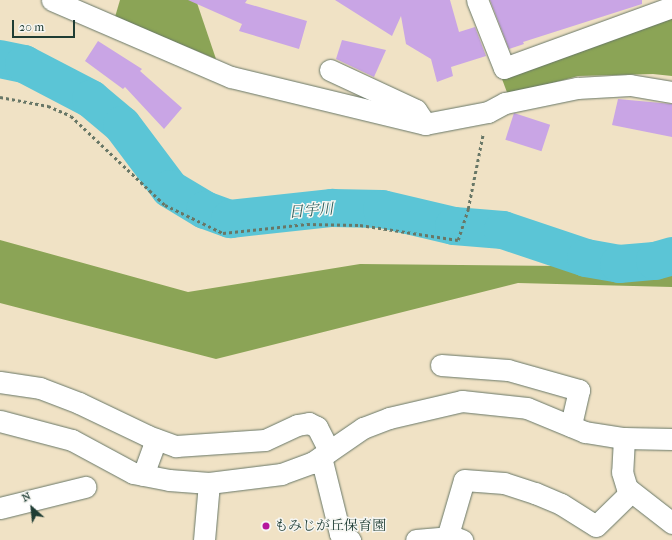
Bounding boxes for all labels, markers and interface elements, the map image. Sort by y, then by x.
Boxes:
scale bar [14,12,77,38]
text: 20 m [19,20,44,34]
water label: 日宇川 [288,200,334,222]
north arrow [12,488,52,528]
text: N [20,489,33,505]
place label: もみじが丘保育園 [274,518,386,534]
marker: もみじが丘保育園 [261,521,271,531]

